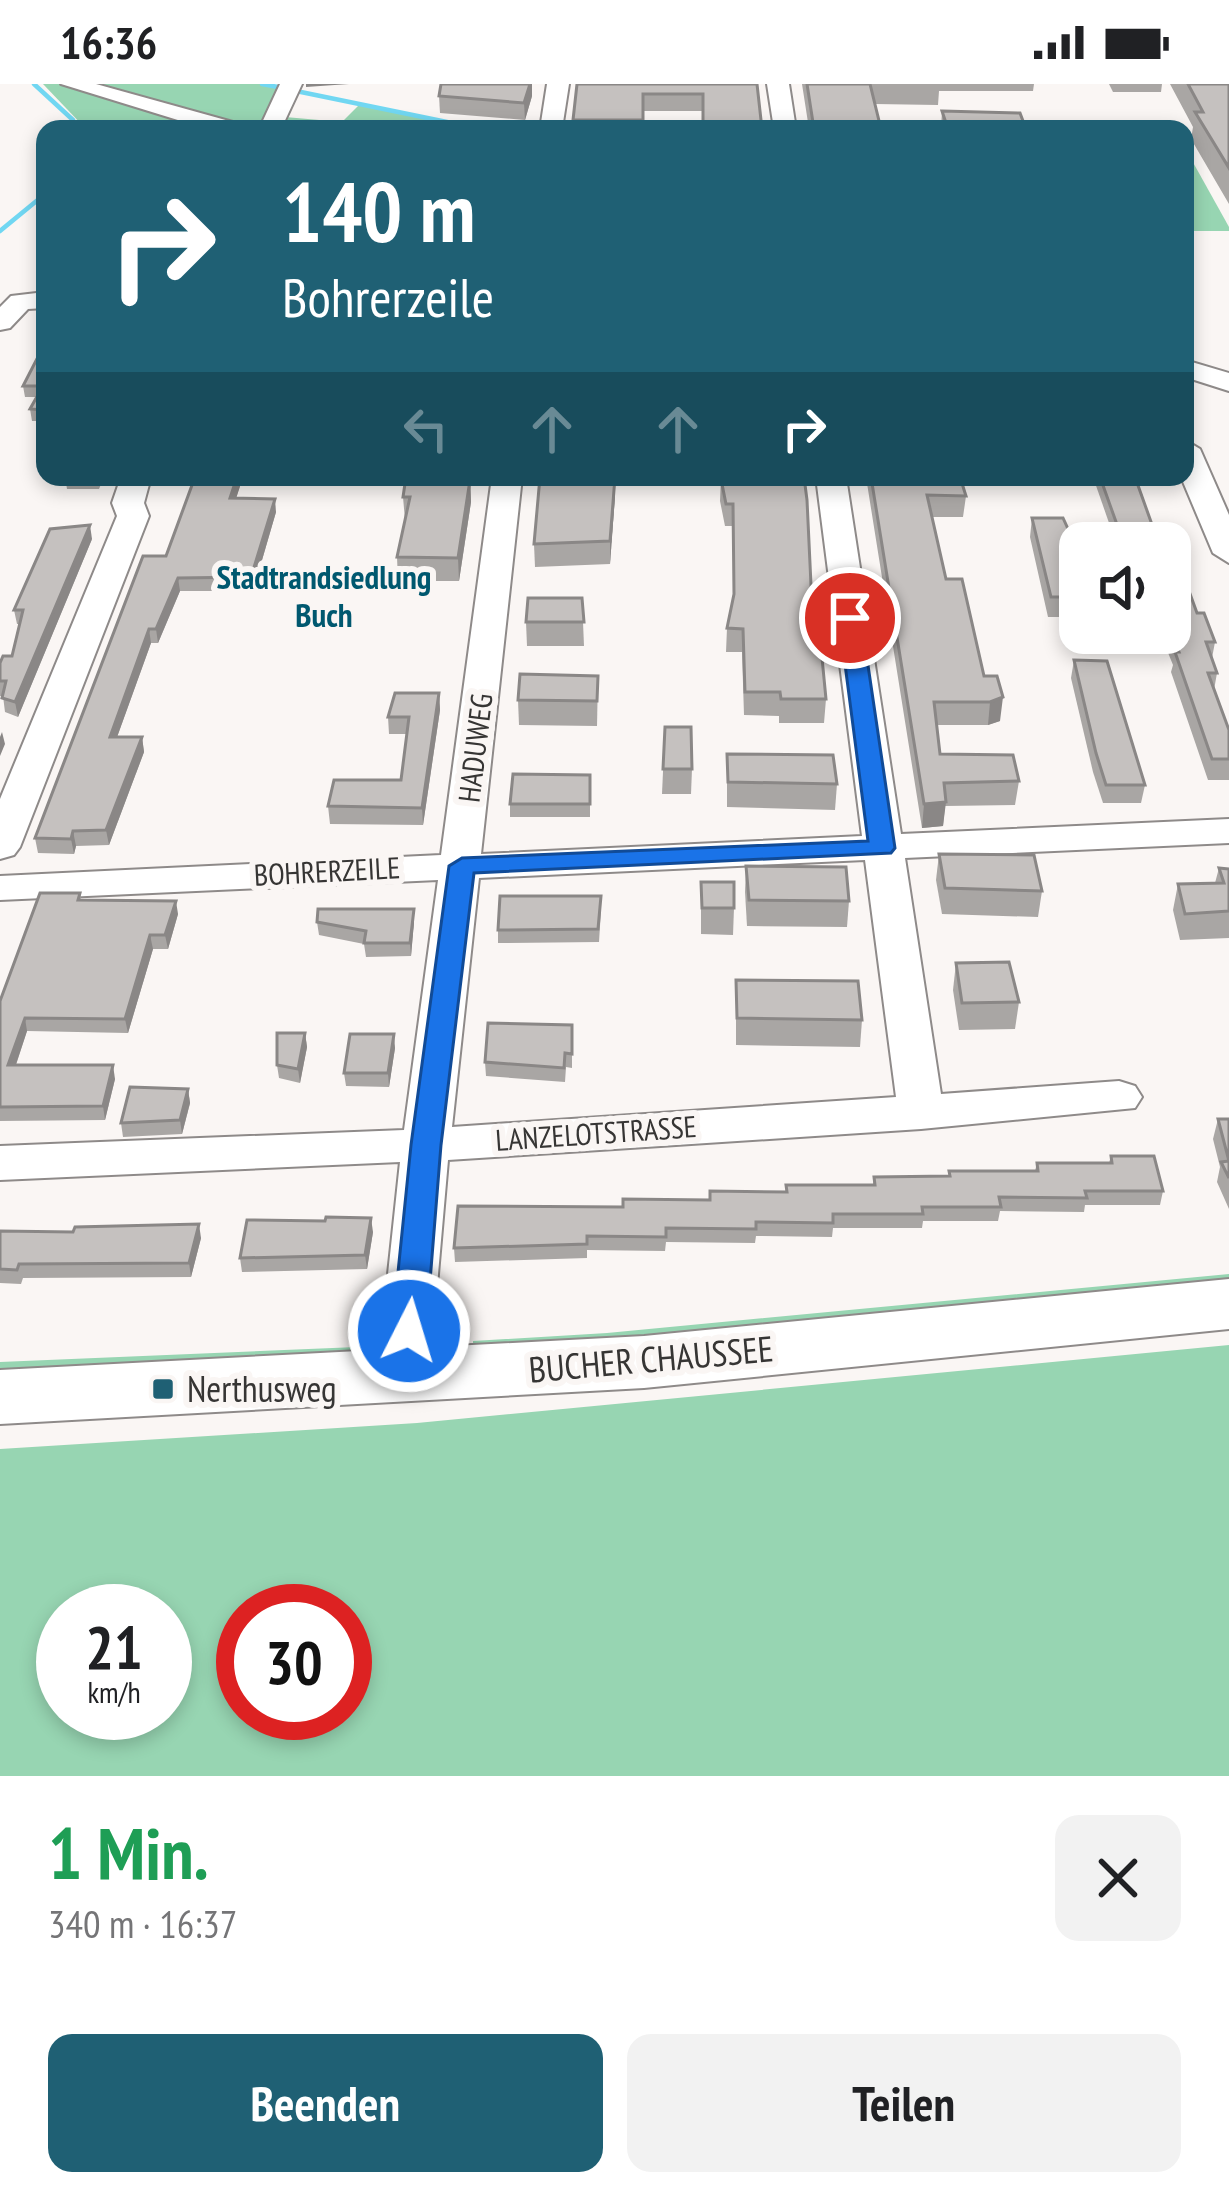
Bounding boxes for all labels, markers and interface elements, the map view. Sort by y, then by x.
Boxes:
text: 16:36 [60,13,157,71]
text: 140 m [282,156,475,265]
icon: right [84,168,240,324]
text: Bohrerzeile [282,262,494,332]
icon: left [393,396,459,462]
icon: ahead [519,396,585,462]
icon: ahead [645,396,711,462]
icon: right [771,396,837,462]
map controls [1059,522,1191,654]
button: sound [1059,522,1191,654]
district label: Stadtrandsiedlung Buch [217,555,431,636]
pin [799,567,901,669]
icon: arrive [817,585,883,651]
street label: HADUWEG [448,691,501,805]
street label: BOHRERZEILE [253,847,401,894]
street label: LANZELOTSTRASSE [494,1106,698,1159]
position arrow [346,1268,472,1394]
street label: BUCHER CHAUSSEE [527,1324,775,1393]
place label: Nerthusweg [187,1365,337,1412]
marker: Nerthusweg [150,1376,176,1402]
speed limit sign: 30 [216,1584,372,1740]
text: 21 [85,1608,143,1686]
text: km/h [87,1672,141,1711]
text: 1 Min. [48,1806,209,1899]
button: close [1055,1815,1181,1941]
text: 340 m · 16:37 [48,1898,237,1949]
button: Beenden [48,2034,603,2172]
button: Teilen [627,2034,1181,2172]

